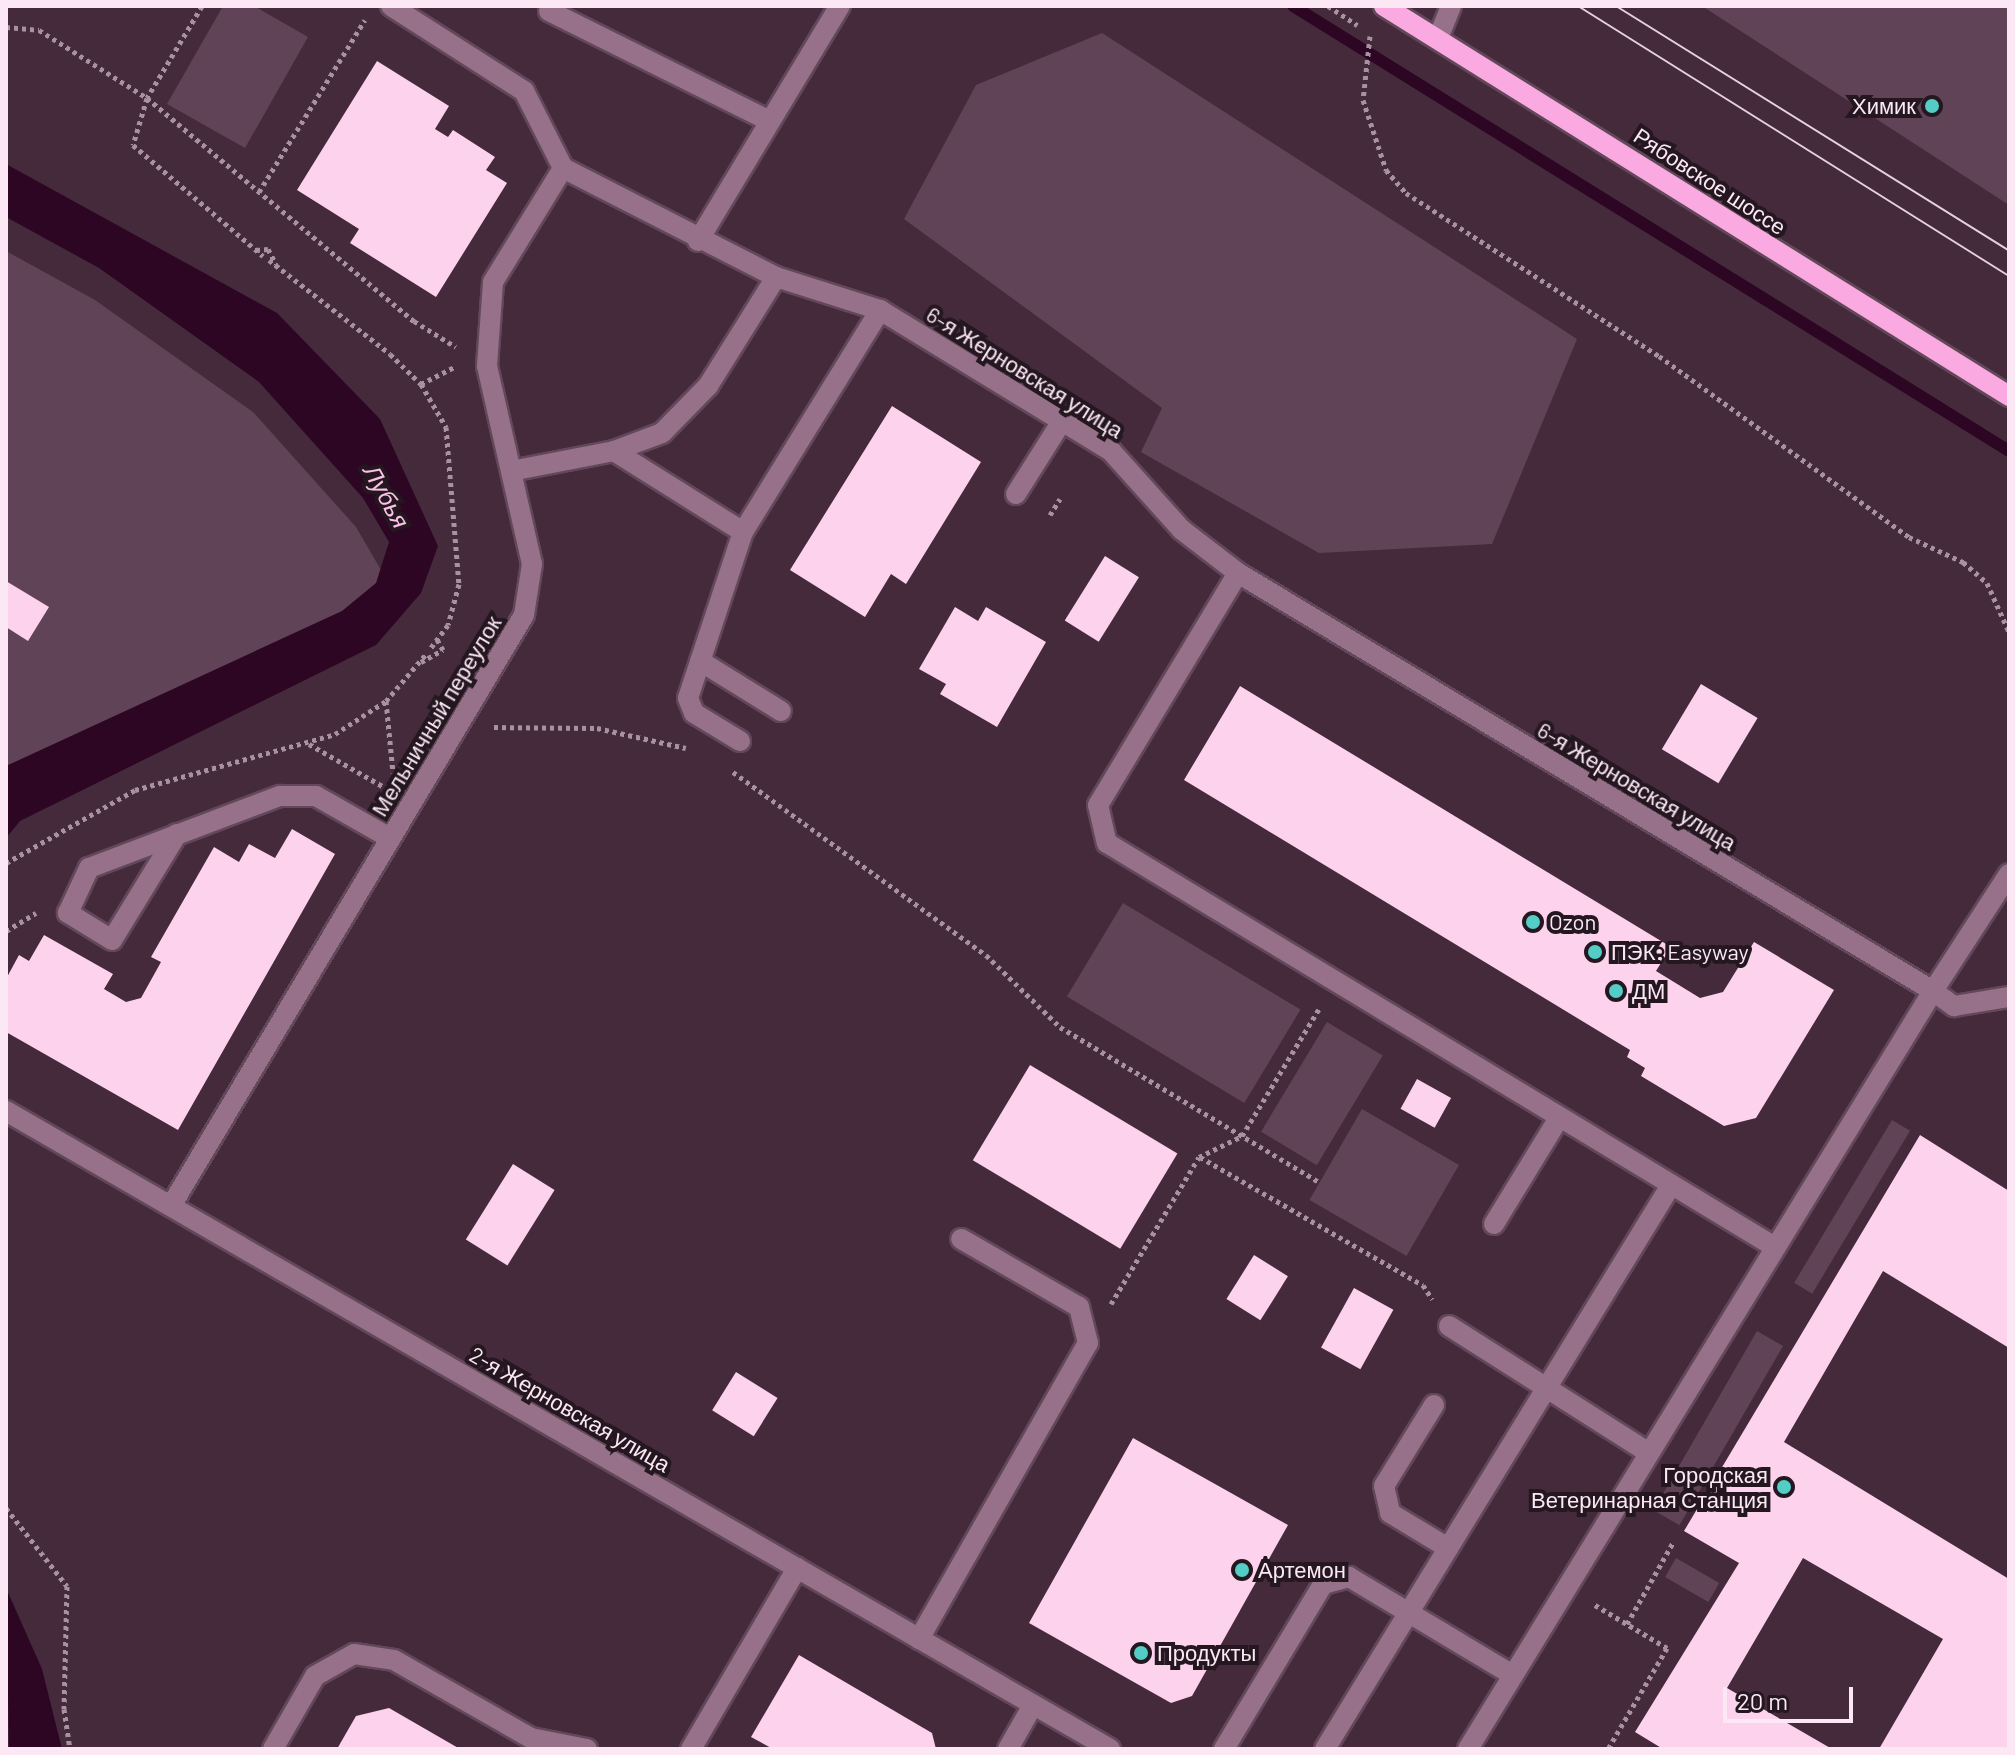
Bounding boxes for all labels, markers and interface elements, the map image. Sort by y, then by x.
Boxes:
place label: Химик [1852,93,1916,119]
marker: Химик [1923,97,1941,115]
street label: Рябовское шоссе [1629,122,1791,240]
street label: 6-я Жерновская улица [922,301,1128,443]
water label: Лубья [358,459,416,533]
street label: Мельничный переулок [366,611,506,821]
street label: 6-я Жерновская улица [1533,716,1741,856]
place label: Ozon [1549,909,1596,935]
marker: Ozon [1524,913,1542,931]
place label: ПЭК: Easyway [1611,939,1749,965]
marker: ПЭК: Easyway [1586,943,1604,961]
place label: ДМ [1632,978,1665,1004]
marker: ДМ [1607,982,1625,1000]
street label: 2-я Жерновская улица [465,1341,675,1477]
place label: Городская Ветеринарная Станция [1531,1461,1768,1512]
marker: Городская Ветеринарная Станция [1775,1478,1793,1496]
place label: Артемон [1258,1557,1346,1583]
marker: Артемон [1233,1561,1251,1579]
place label: Продукты [1157,1640,1256,1666]
marker: Продукты [1132,1644,1150,1662]
scale bar [1727,1671,1857,1721]
text: 20 m [1737,1686,1788,1715]

